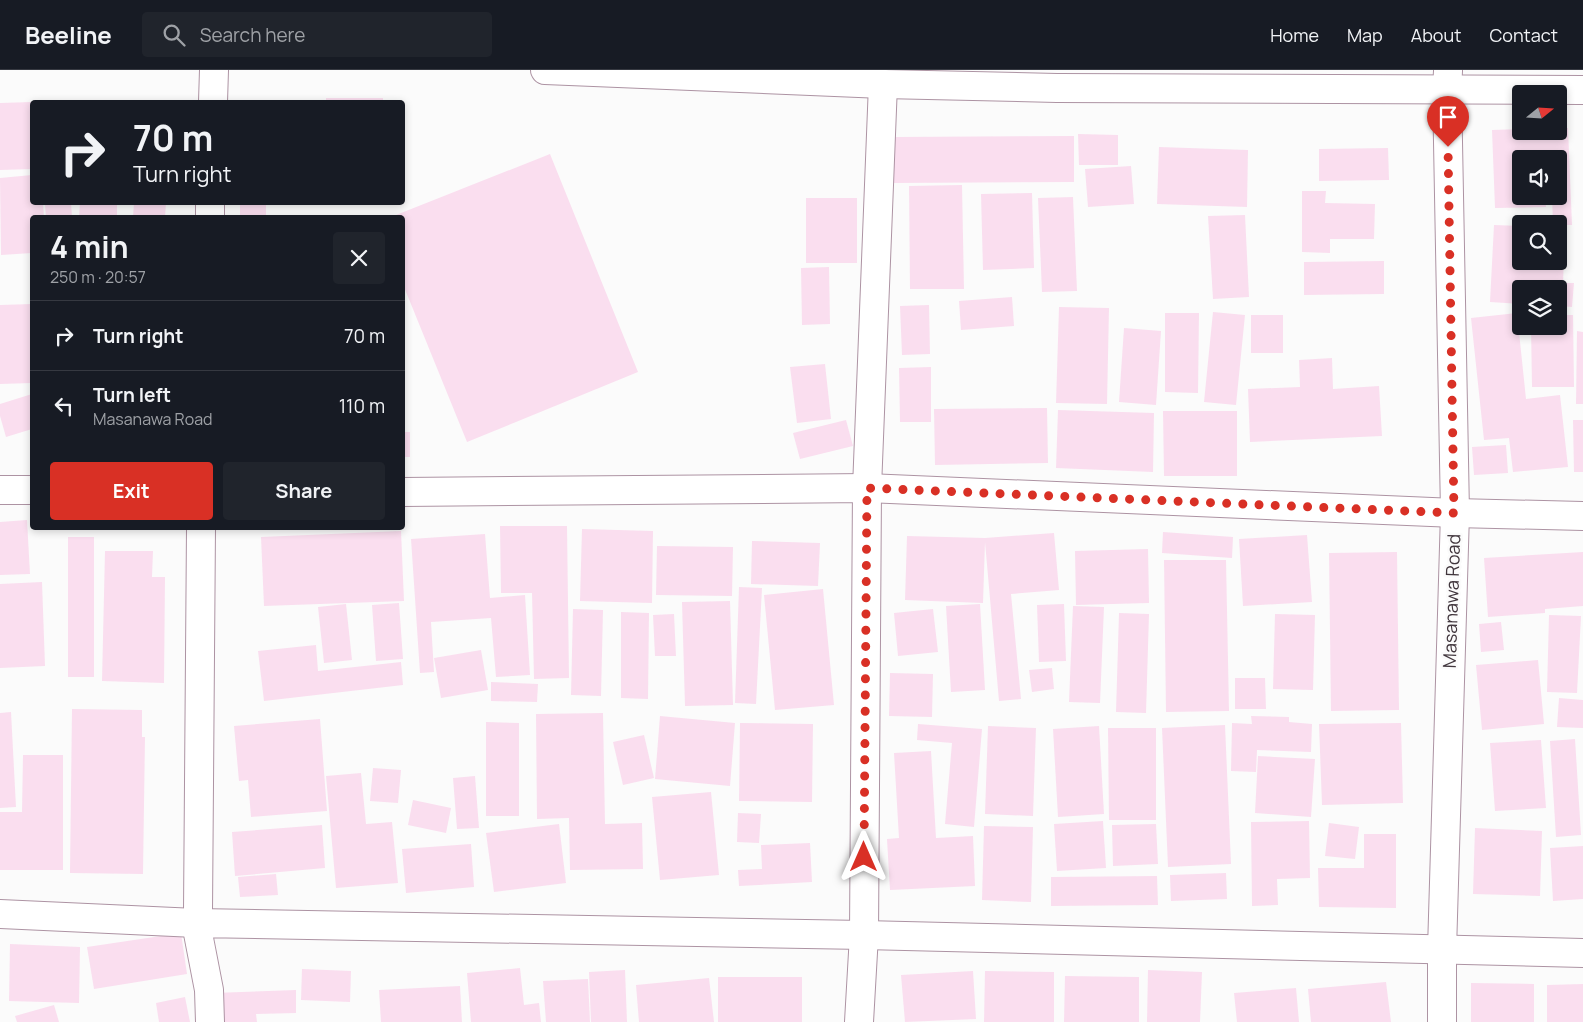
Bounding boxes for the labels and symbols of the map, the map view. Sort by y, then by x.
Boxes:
north arrow [1512,85,1568,140]
pin [1427,96,1469,147]
street label: Masanawa Road [1437,533,1465,669]
position arrow [837,830,889,882]

